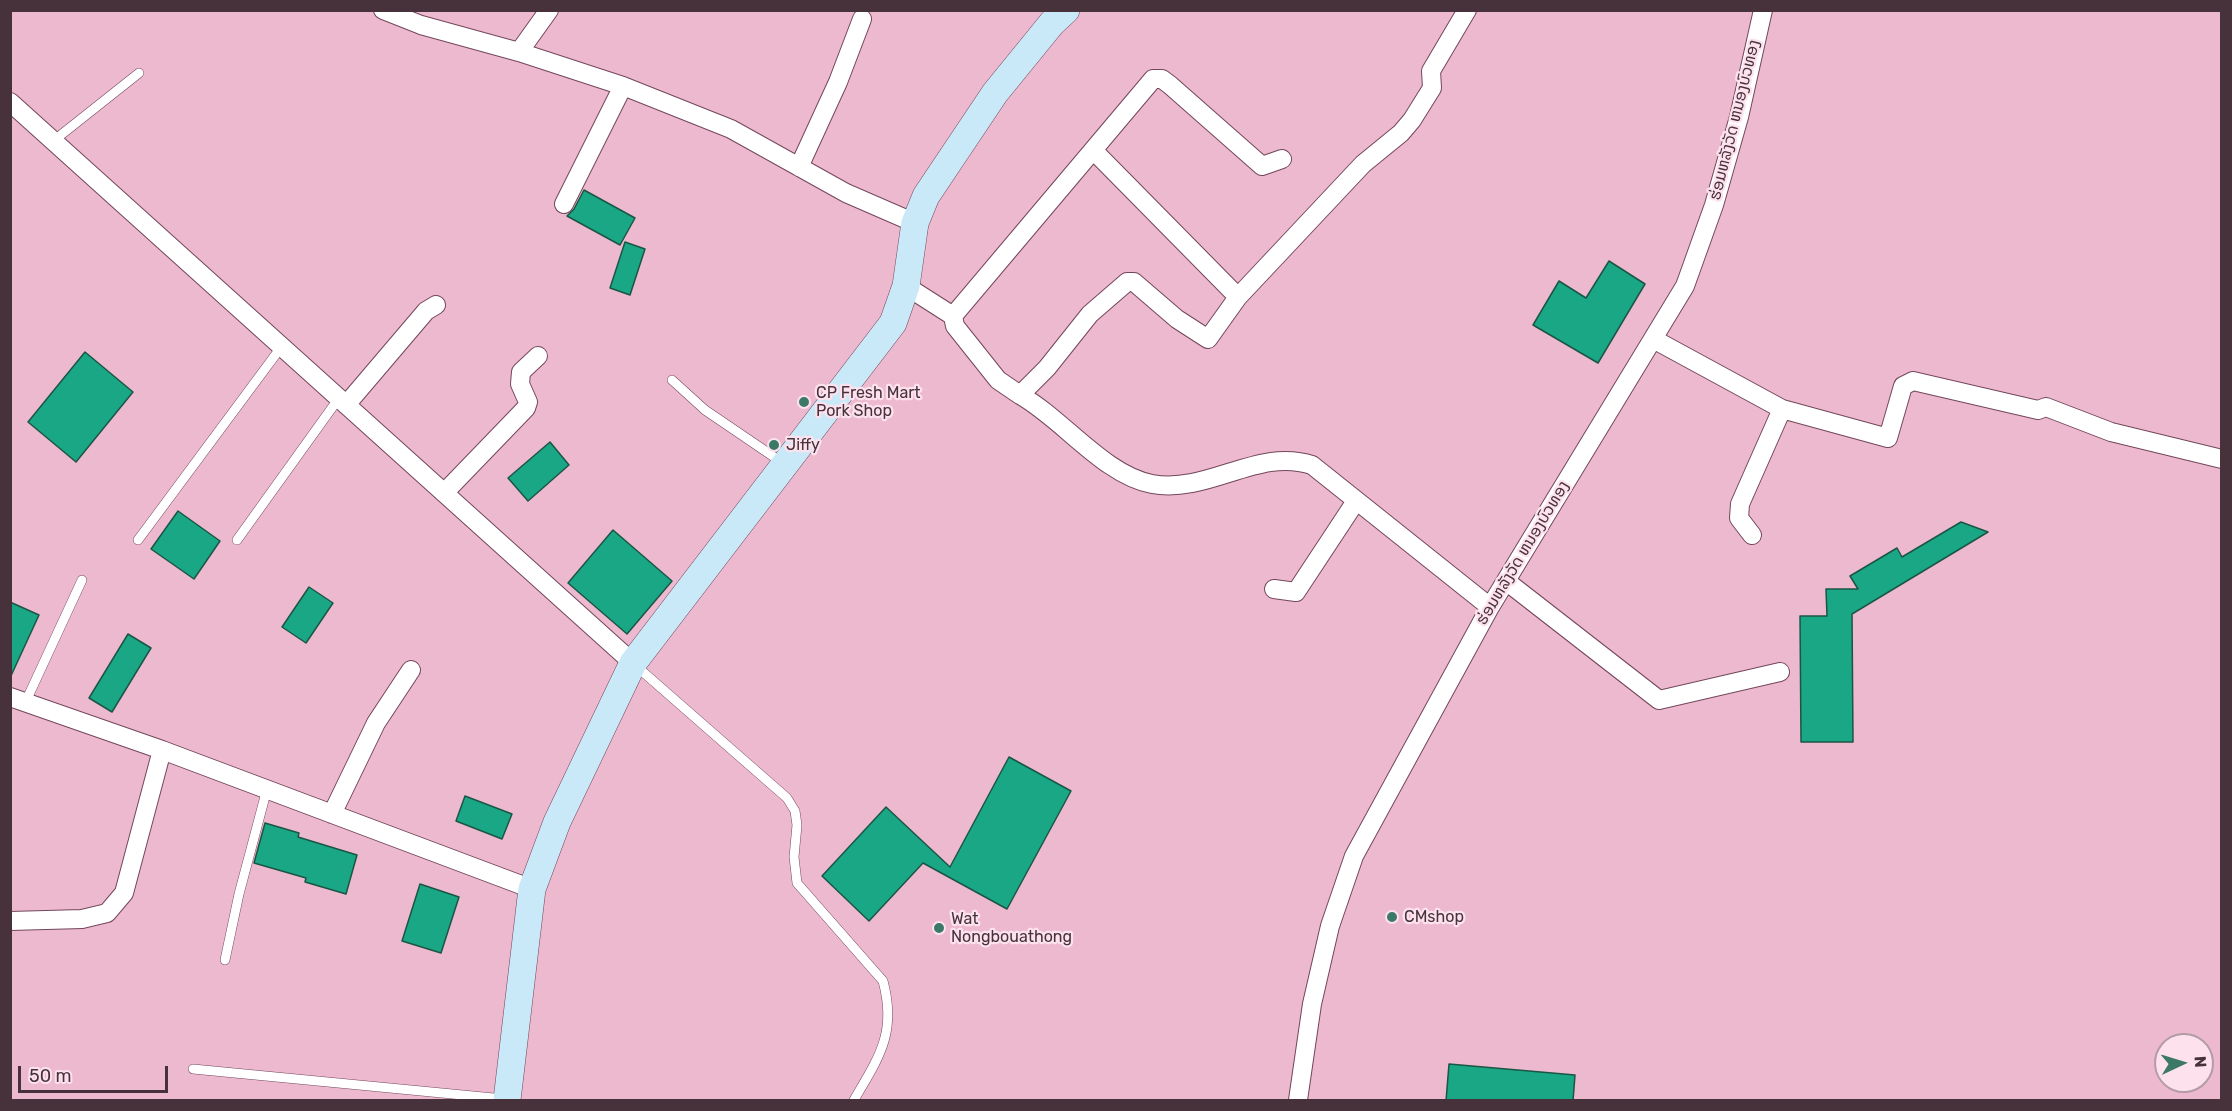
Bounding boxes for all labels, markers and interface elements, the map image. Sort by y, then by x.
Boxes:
street label: ຮ່ອມຫລັງວັດ ຫນອງບົວທອງ [1706,38,1764,202]
place label: CP Fresh Mart Pork Shop [816,383,921,421]
marker: CP Fresh Mart Pork Shop [797,395,811,409]
place label: Jiffy [786,435,820,455]
marker: Jiffy [767,438,781,452]
street label: ຮ່ອມຫລັງວັດ ຫນອງບົວທອງ [1472,478,1574,628]
place label: CMshop [1404,907,1464,927]
place label: Wat Nongbouathong [951,909,1072,947]
marker: CMshop [1385,910,1399,924]
marker: Wat Nongbouathong [932,921,946,935]
north arrow [2154,1033,2214,1093]
scale bar [21,1054,171,1092]
text: N [2191,1055,2210,1068]
text: 50 m [29,1065,72,1087]

